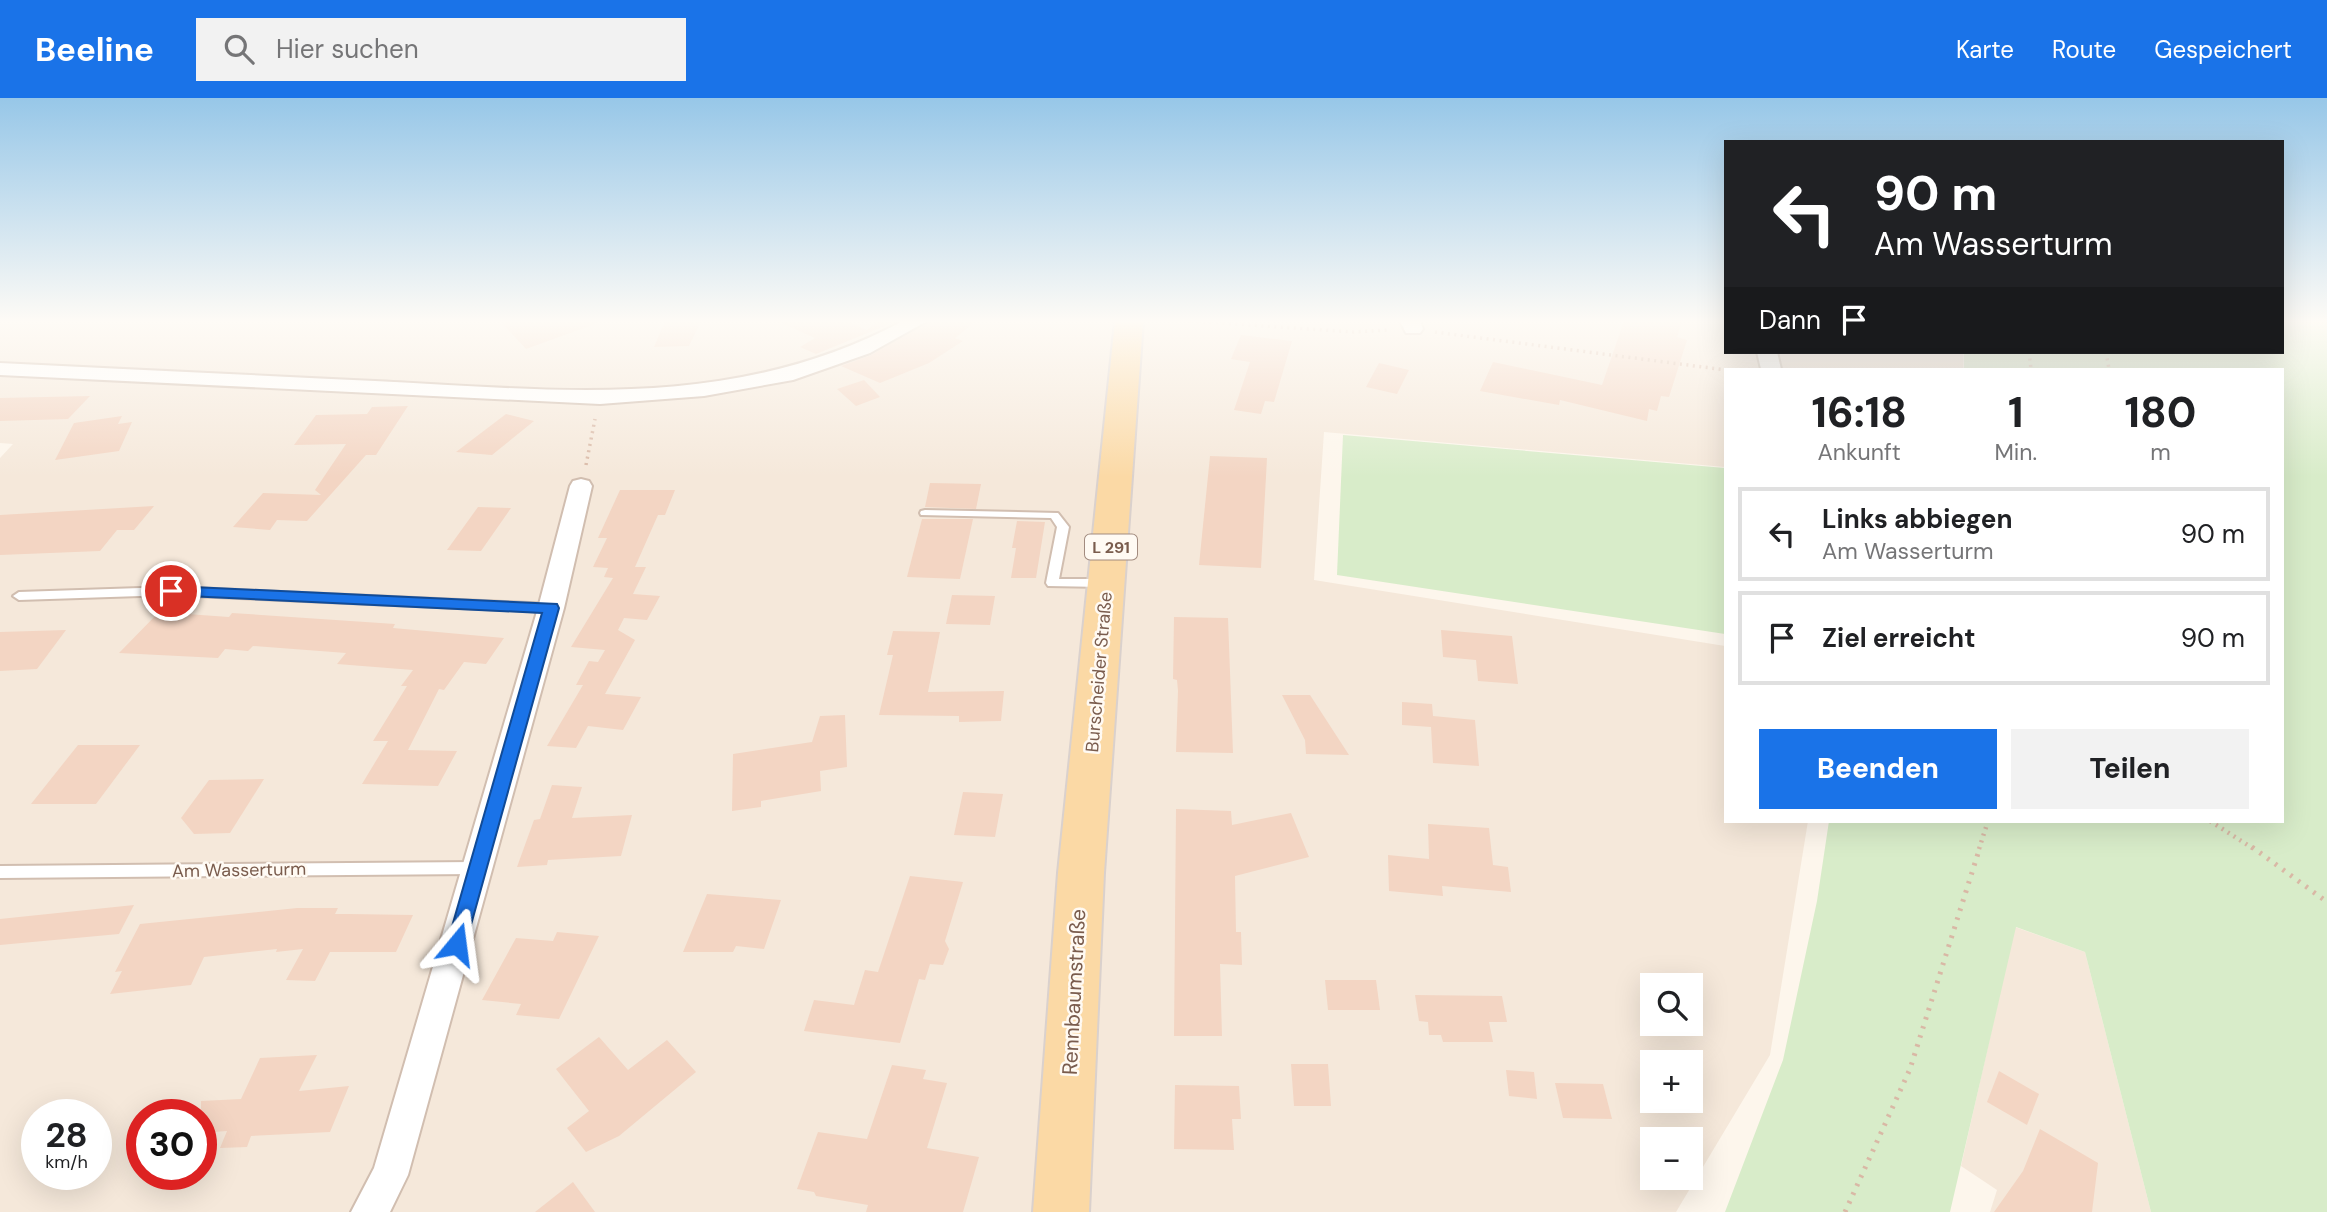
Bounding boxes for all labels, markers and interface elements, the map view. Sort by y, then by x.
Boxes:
search box [196,18,686,81]
text: Beeline [35,28,154,71]
icon: search [220,30,258,68]
text: Hier suchen [276,32,419,66]
text: Karte [1956,34,2014,65]
text: Route [2052,34,2116,65]
text: Gespeichert [2154,34,2292,65]
text: 90 m [1874,161,1997,225]
icon: left [1759,168,1850,259]
text: Am Wasserturm [1874,223,2112,265]
icon: arrive [1835,301,1873,339]
text: Dann [1759,303,1821,337]
text: 16:18 [1812,385,1907,440]
text: 1 [2008,385,2023,440]
text: 180 [2125,385,2196,440]
text: Ankunft [1818,437,1901,467]
text: Min. [1994,437,2037,467]
text: m [2150,437,2171,467]
text: Links abbiegen [1822,502,2012,536]
icon: left [1763,515,1801,553]
text: 90 m [2181,517,2245,551]
road number: L 291 [1085,534,1137,560]
text: Am Wasserturm [1822,536,1993,566]
pin [141,561,201,621]
icon: arrive [152,572,190,610]
street label: Burscheider Straße [1080,591,1118,753]
icon: arrive [1763,619,1801,657]
text: Ziel erreicht [1822,621,1975,655]
text: 90 m [2181,621,2245,655]
button: Beenden [1759,729,1997,809]
button: Teilen [2011,729,2249,809]
street label: Am Wasserturm [172,857,306,883]
position arrow [420,907,494,981]
street label: Rennbaumstraße [1056,908,1092,1076]
map controls [1640,973,1703,1190]
button: search [1640,973,1703,1036]
button: + [1640,1050,1703,1113]
speed limit sign: 30 [126,1099,217,1190]
text: 28 [45,1112,88,1158]
button: − [1640,1127,1703,1190]
text: km/h [45,1150,88,1174]

